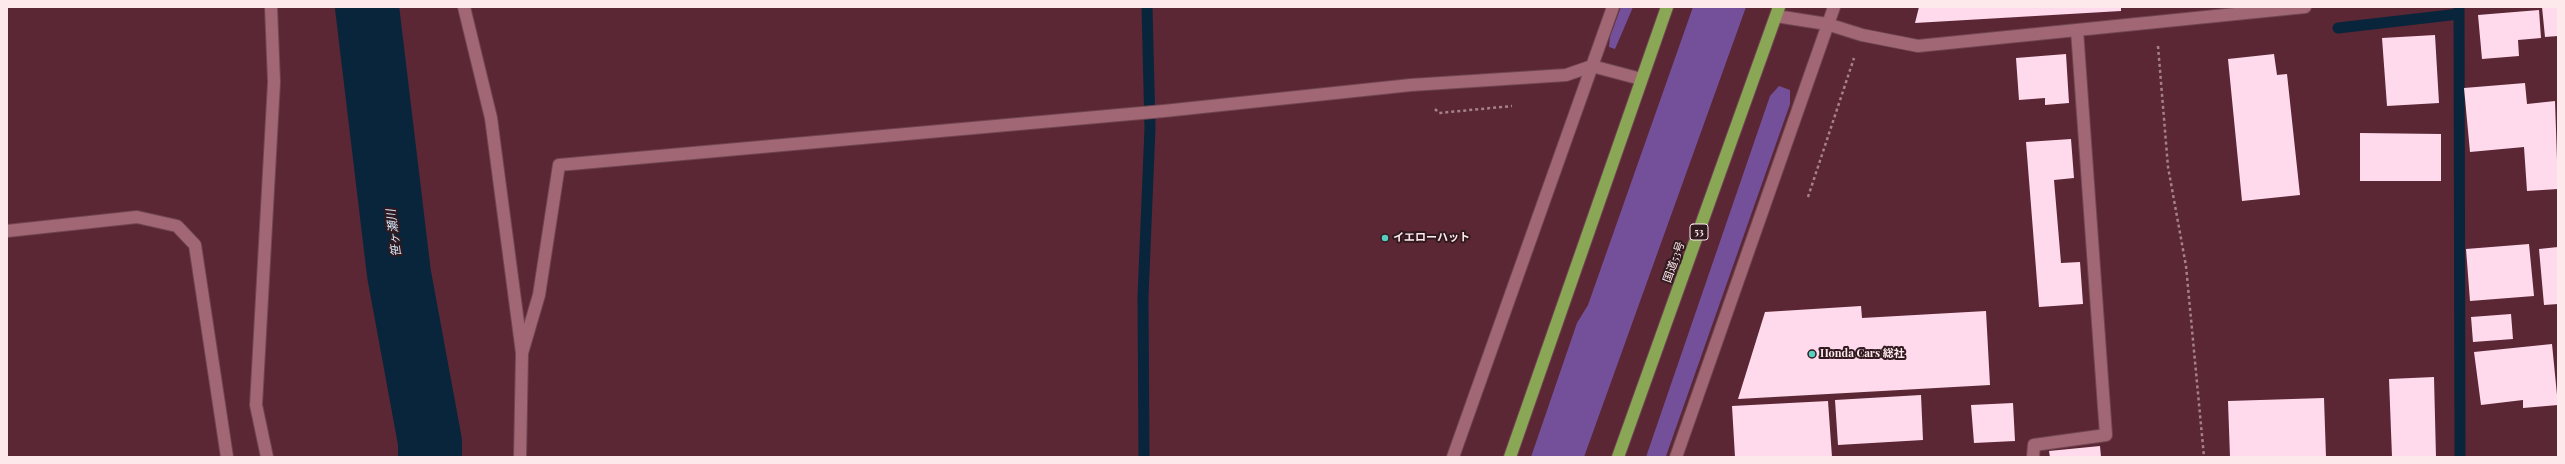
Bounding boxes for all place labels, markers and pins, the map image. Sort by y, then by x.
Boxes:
place label: イエローハット [1393,231,1470,245]
marker: イエローハット [1380,233,1390,243]
place label: Honda Cars 総社 [1820,347,1905,361]
marker: Honda Cars 総社 [1807,349,1817,359]

